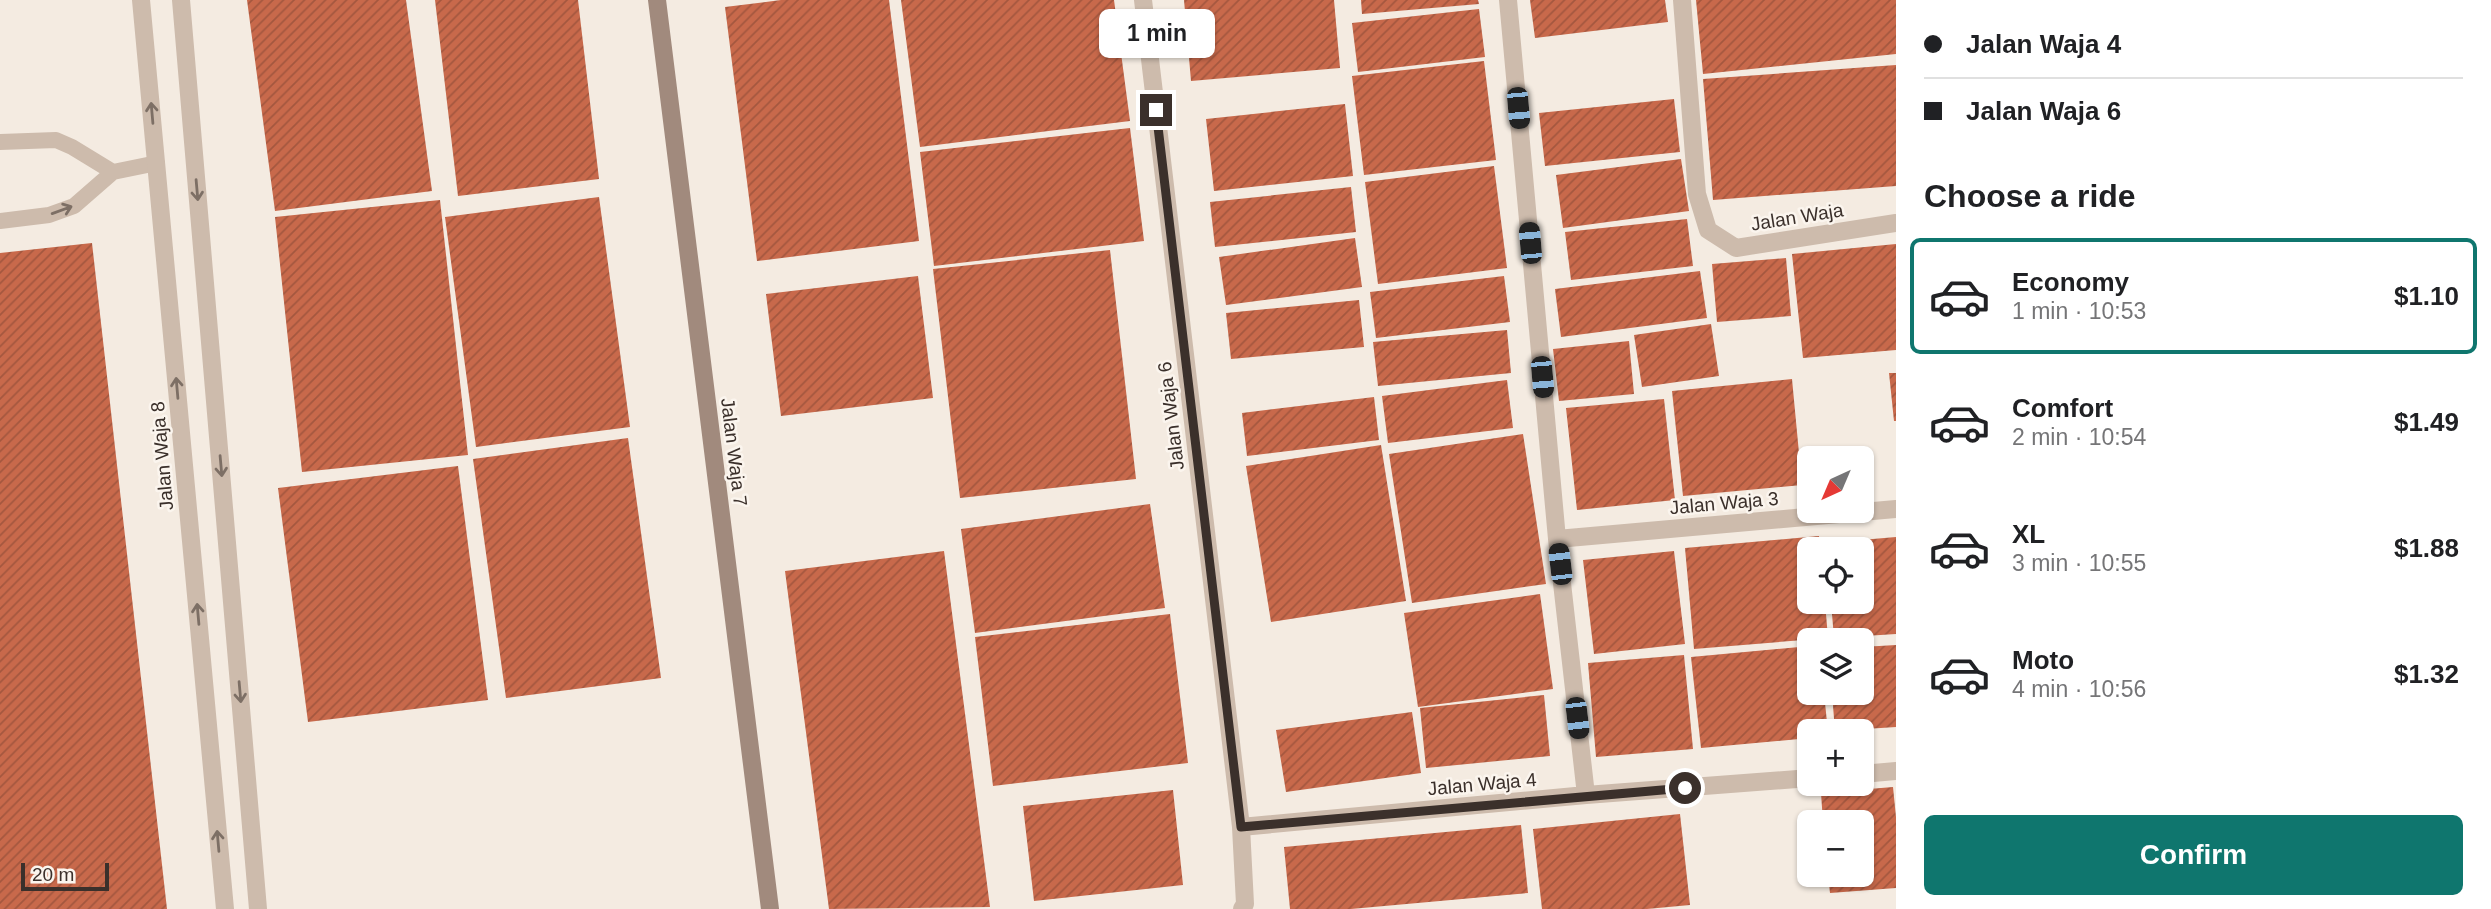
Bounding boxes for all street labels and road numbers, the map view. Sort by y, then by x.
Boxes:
street label: Jalan Waja [1749,199,1845,235]
street label: Jalan Waja 6 [1154,361,1188,471]
street label: Jalan Waja 7 [717,397,751,507]
street label: Jalan Waja 8 [147,401,177,511]
street label: Jalan Waja 3 [1669,488,1779,518]
street label: Jalan Waja 4 [1427,769,1538,799]

